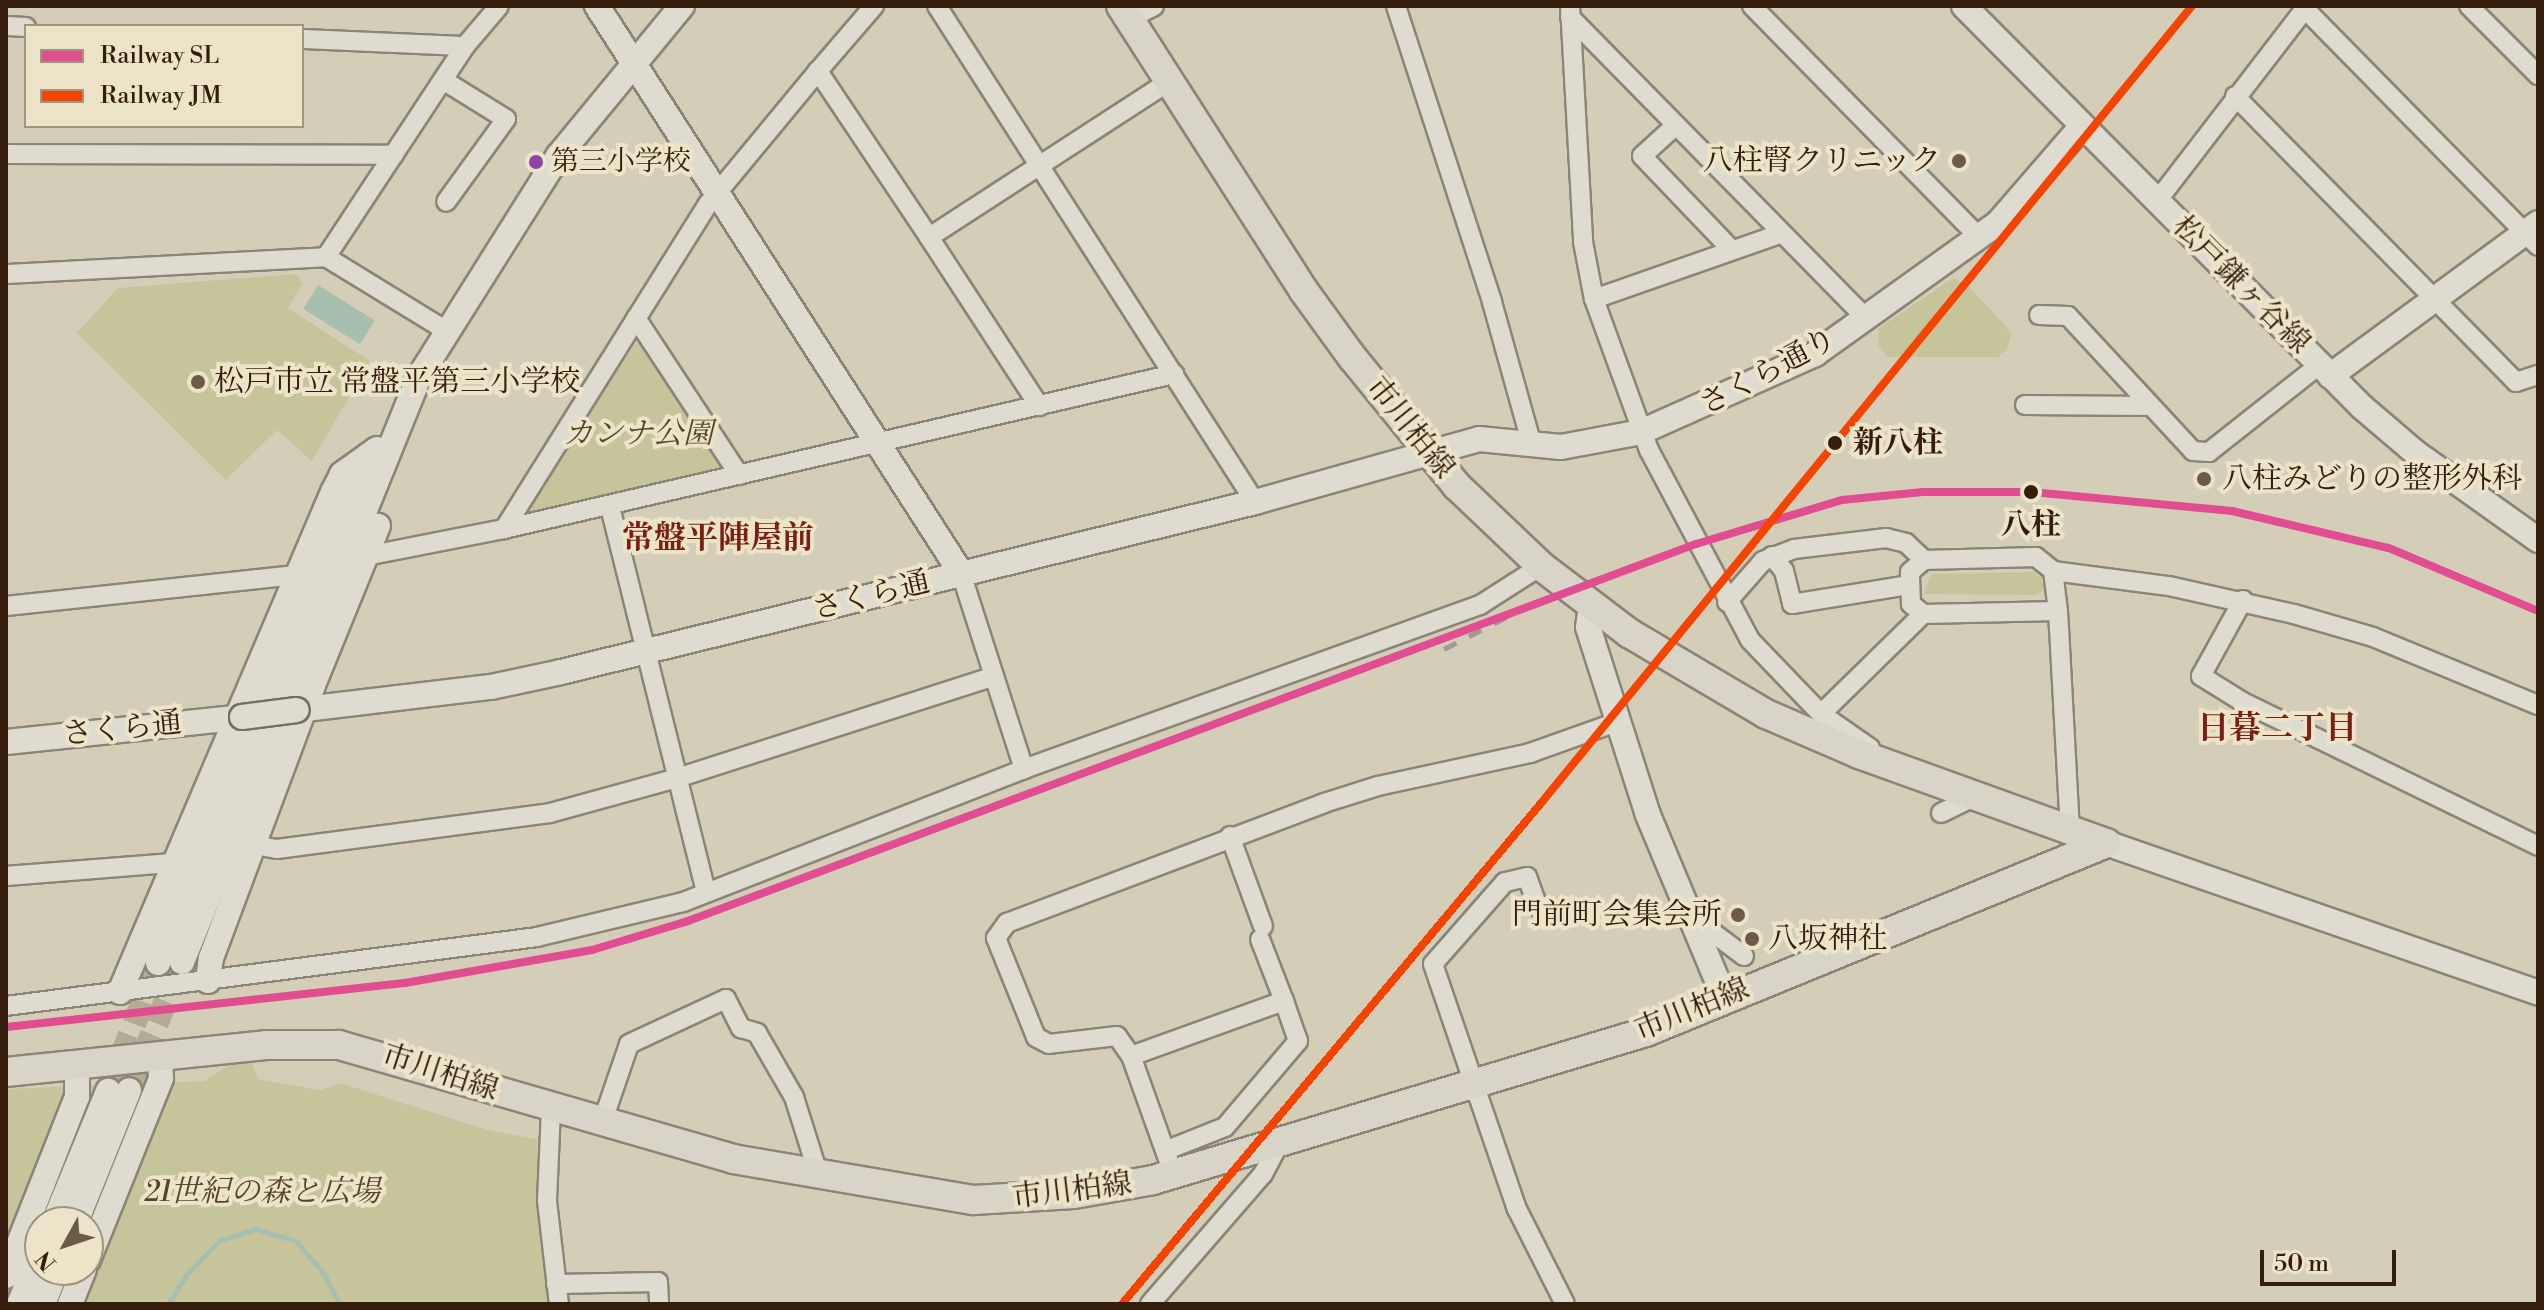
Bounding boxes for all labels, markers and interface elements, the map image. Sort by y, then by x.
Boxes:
legend [24,24,304,128]
text: Railway SL [100,41,219,71]
text: Railway JM [100,81,222,111]
place label: 八柱腎クリニック [1701,143,1941,179]
place label: 第三小学校 [551,145,691,179]
marker: 八柱腎クリニック [1948,150,1970,172]
marker: 第三小学校 [528,154,544,170]
street label: 松戸鎌ヶ谷線 [2165,209,2317,361]
street label: さくら通り [1693,321,1843,423]
place label: 松戸市立 常盤平第三小学校 [214,364,580,400]
street label: 市川柏線 [1358,370,1462,486]
marker: 松戸市立 常盤平第三小学校 [189,373,207,391]
park label: カンナ公園 [563,416,713,452]
place label: 新八柱 [1853,425,1943,461]
marker: 新八柱 [1824,432,1846,454]
place label: 八柱みどりの整形外科 [2222,461,2522,497]
marker: 八柱みどりの整形外科 [2193,468,2215,490]
marker: 八柱 [2020,481,2042,503]
place label: 八柱 [2001,507,2061,543]
district label: 常盤平陣屋前 [622,519,814,557]
street label: さくら通 [808,564,934,628]
street label: さくら通 [60,705,184,753]
district label: 日暮二丁目 [2197,709,2357,747]
place label: 門前町会集会所 [1512,897,1722,933]
marker: 門前町会集会所 [1729,906,1747,924]
place label: 八坂神社 [1768,921,1888,957]
marker: 八坂神社 [1743,930,1761,948]
street label: 市川柏線 [1630,971,1754,1049]
street label: 市川柏線 [377,1037,503,1109]
street label: 市川柏線 [1010,1166,1134,1216]
park label: 21世紀の森と広場 [144,1174,380,1210]
north arrow [24,1206,104,1286]
scale bar [2264,1234,2400,1284]
text: N [31,1245,63,1276]
text: 50 m [2274,1249,2329,1279]

